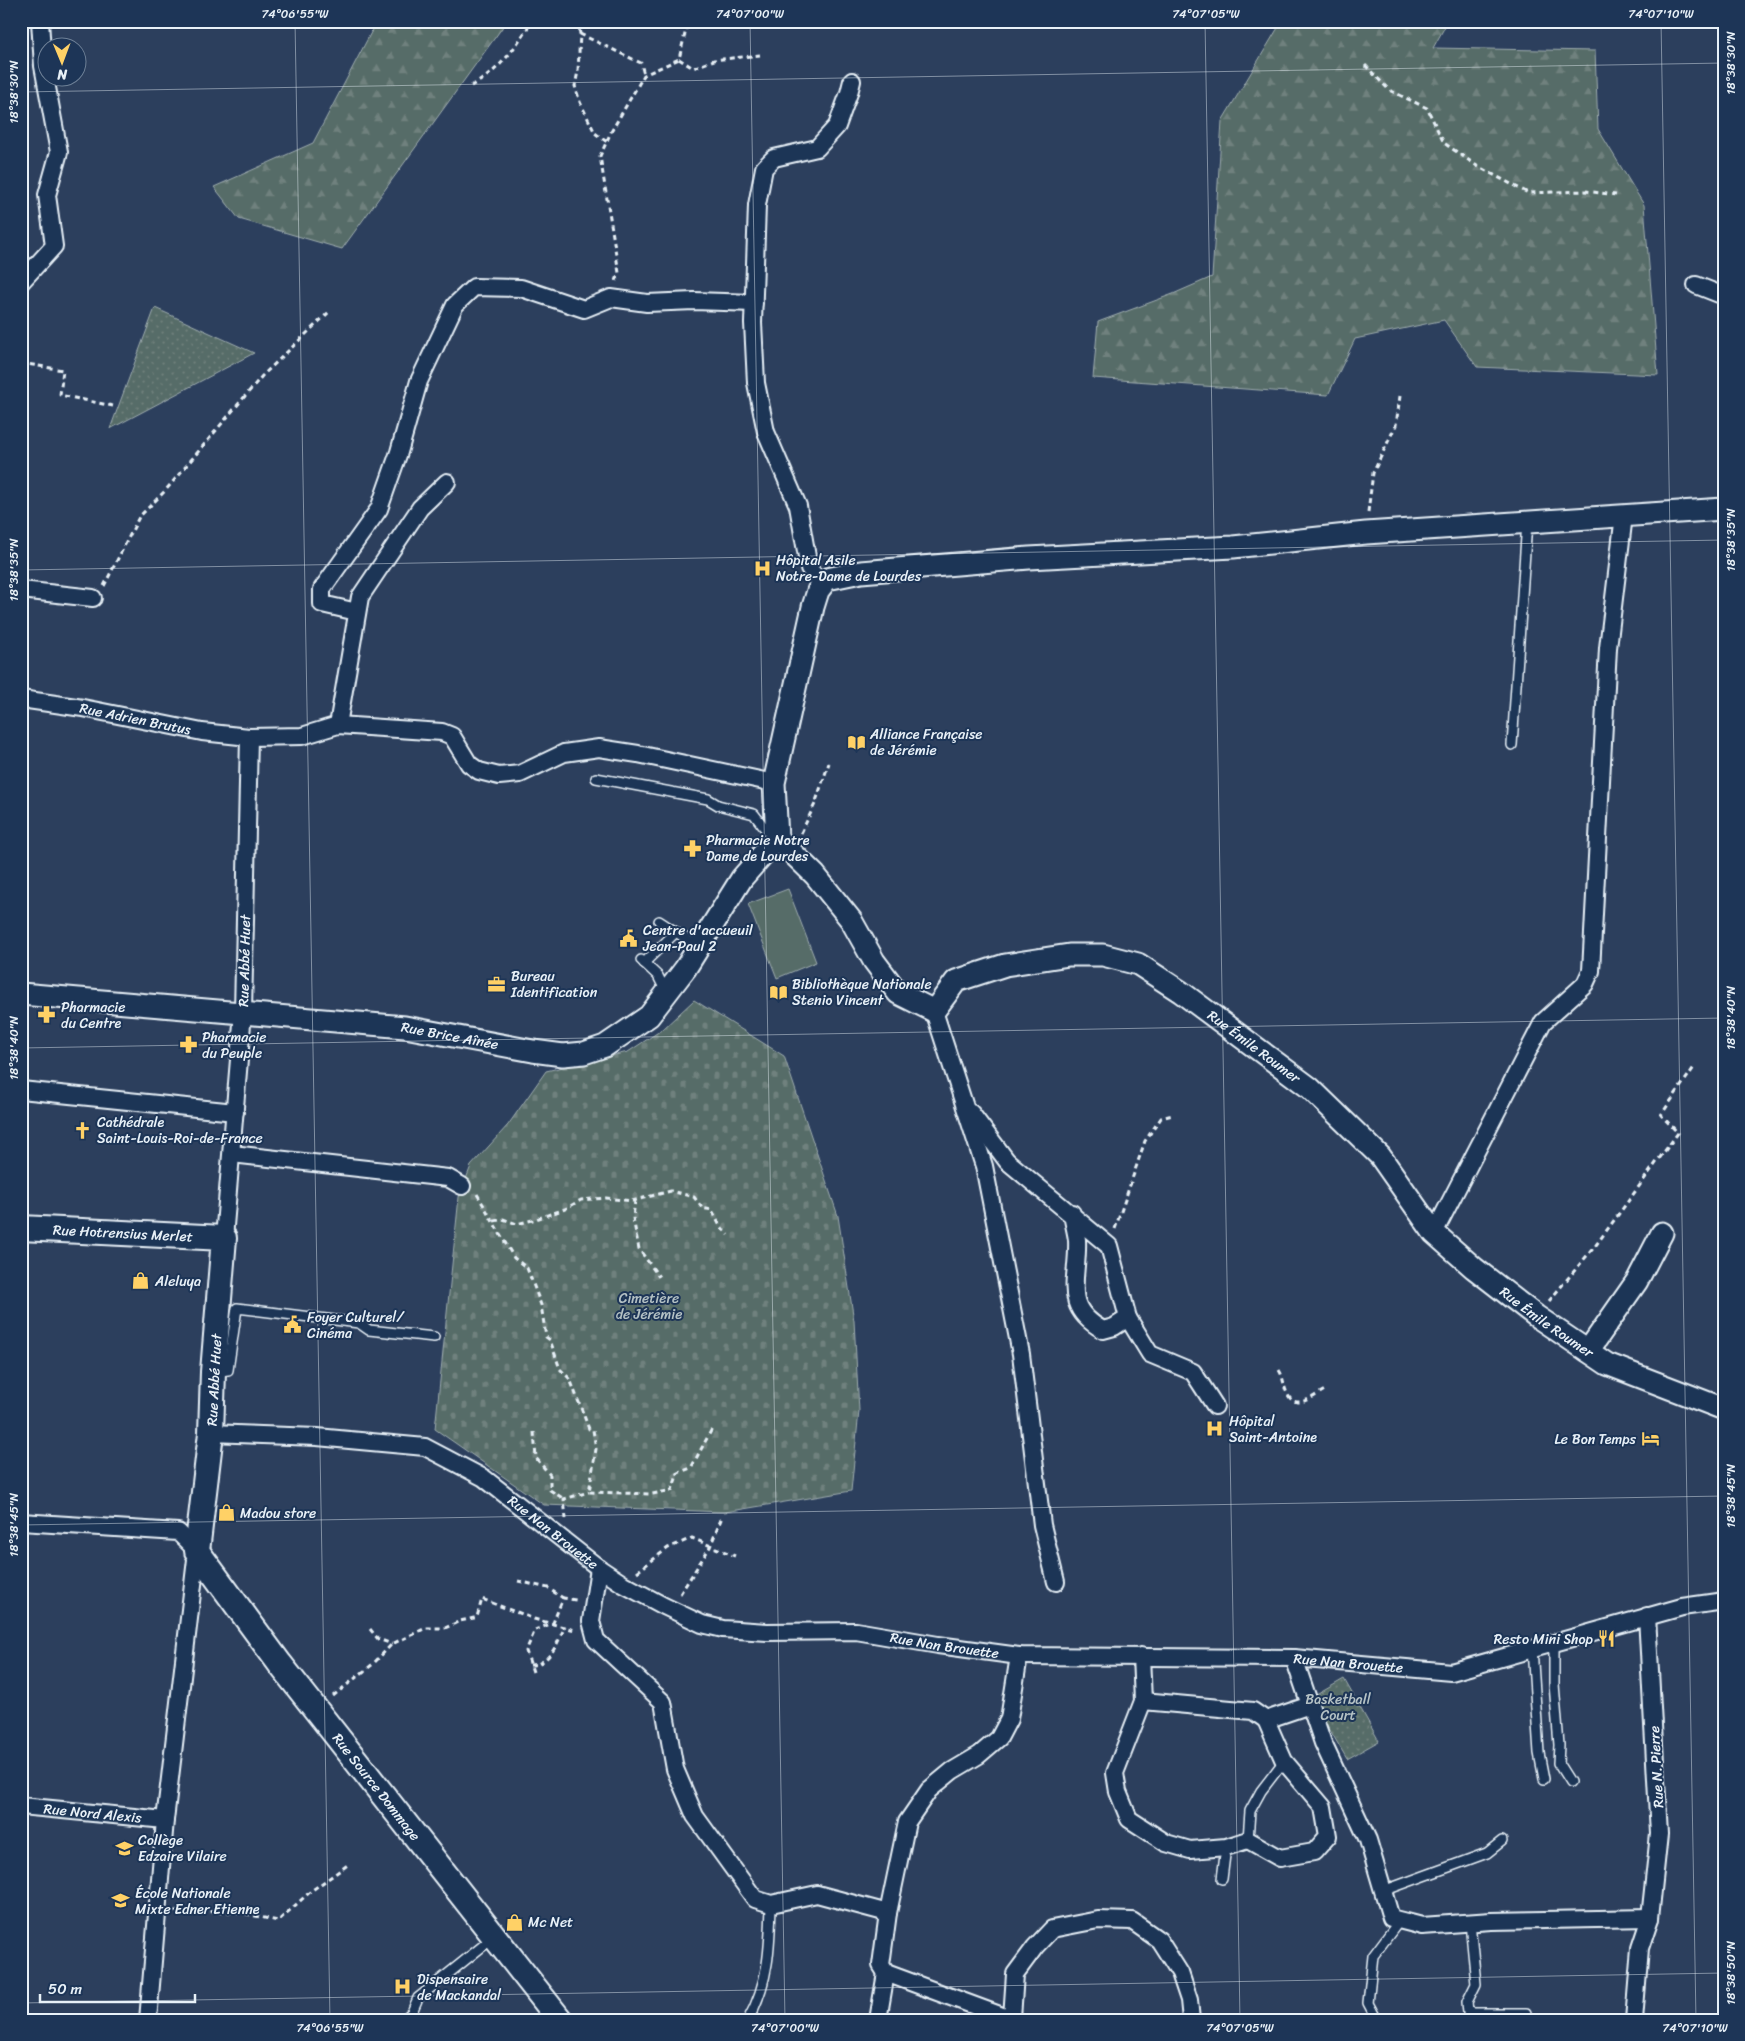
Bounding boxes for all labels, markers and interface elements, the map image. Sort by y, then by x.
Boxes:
text: 74°06'55"W [261,3,329,25]
text: 74°07'00"W [716,3,785,25]
text: 74°07'05"W [1172,3,1241,25]
text: 74°07'10"W [1628,3,1694,25]
text: 18°38'30"N [1720,31,1742,95]
north arrow [38,38,88,88]
text: 18°38'30"N [3,60,25,124]
text: N [57,62,68,87]
text: 18°38'35"N [1720,508,1742,572]
text: 18°38'35"N [3,538,25,602]
place label: Hôpital Asile Notre-Dame de Lourdes [776,548,922,589]
hospital icon: Hôpital Asile Notre-Dame de Lourdes [752,558,772,578]
street label: Rue Adrien Brutus [77,696,193,743]
place label: Alliance Française de Jérémie [869,722,983,763]
library icon: Alliance Française de Jérémie [846,732,866,752]
place label: Pharmacie Notre Dame de Lourdes [706,828,810,869]
pharmacy icon: Pharmacie Notre Dame de Lourdes [682,838,702,858]
street label: Rue Abbé Huet [231,913,258,1007]
place label: Centre d'accueuil Jean-Paul 2 [642,918,754,959]
public building icon: Centre d'accueuil Jean-Paul 2 [619,928,639,948]
place label: Bureau Identification [510,964,598,1005]
place label: Bibliothèque Nationale Stenio Vincent [792,972,932,1013]
office icon: Bureau Identification [487,974,507,994]
library icon: Bibliothèque Nationale Stenio Vincent [768,982,788,1002]
text: 18°38'40"N [1720,985,1742,1050]
place label: Pharmacie du Centre [61,995,125,1036]
street label: Rue Émile Roumer [1202,1004,1307,1091]
pharmacy icon: Pharmacie du Centre [37,1005,57,1025]
text: 18°38'40"N [3,1015,25,1080]
street label: Rue Brice Aînée [399,1015,501,1057]
place label: Pharmacie du Peuple [202,1025,266,1066]
pharmacy icon: Pharmacie du Peuple [178,1035,198,1055]
place label: Cathédrale Saint-Louis-Roi-de-France [97,1110,263,1151]
church icon: Cathédrale Saint-Louis-Roi-de-France [73,1120,93,1140]
street label: Rue Hotrensius Merlet [52,1218,193,1249]
place label: Aleluya [154,1269,201,1294]
shop icon: Aleluya [131,1271,151,1291]
street label: Rue Émile Roumer [1494,1280,1600,1365]
park label: Cimetière de Jérémie [616,1286,682,1327]
place label: Foyer Culturel/ Cinéma [307,1305,405,1346]
public building icon: Foyer Culturel/ Cinéma [283,1315,303,1335]
street label: Rue Abbé Huet [200,1332,229,1427]
place label: Hôpital Saint-Antoine [1229,1409,1317,1450]
hospital icon: Hôpital Saint-Antoine [1205,1419,1225,1439]
place label: Le Bon Temps [1554,1427,1637,1452]
hotel icon: Le Bon Temps [1640,1429,1660,1449]
text: 18°38'45"N [1720,1463,1742,1528]
street label: Rue Nan Brouette [502,1489,604,1576]
text: 18°38'45"N [3,1492,25,1557]
place label: Madou store [240,1501,316,1526]
shop icon: Madou store [216,1503,236,1523]
street label: Rue Nan Brouette [888,1625,1000,1666]
place label: Resto Mini Shop [1494,1627,1594,1652]
restaurant icon: Resto Mini Shop [1597,1629,1617,1649]
street label: Rue Nan Brouette [1293,1646,1404,1681]
park label: Basketball Court [1305,1687,1372,1728]
street label: Rue N. Pierre [1642,1725,1671,1809]
street label: Rue Source Dommage [326,1728,427,1847]
street label: Rue Nord Alexis [42,1796,143,1831]
place label: Collège Edzaire Vilaire [138,1828,227,1869]
school or university icon: Collège Edzaire Vilaire [114,1838,134,1858]
place label: École Nationale Mixte Edner Etienne [135,1881,260,1922]
school or university icon: École Nationale Mixte Edner Etienne [111,1891,131,1911]
place label: Mc Net [528,1910,573,1935]
shop icon: Mc Net [504,1912,524,1932]
text: 18°38'50"N [1720,1940,1742,2005]
place label: Dispensaire de Mackandal [417,1967,502,2008]
scale bar [40,1971,195,2003]
text: 50 m [48,1976,83,2002]
hospital icon: Dispensaire de Mackandal [393,1977,413,1997]
text: 74°06'55"W [296,2017,364,2039]
text: 74°07'00"W [751,2017,820,2039]
text: 74°07'05"W [1206,2017,1275,2039]
text: 74°07'10"W [1662,2017,1728,2039]

